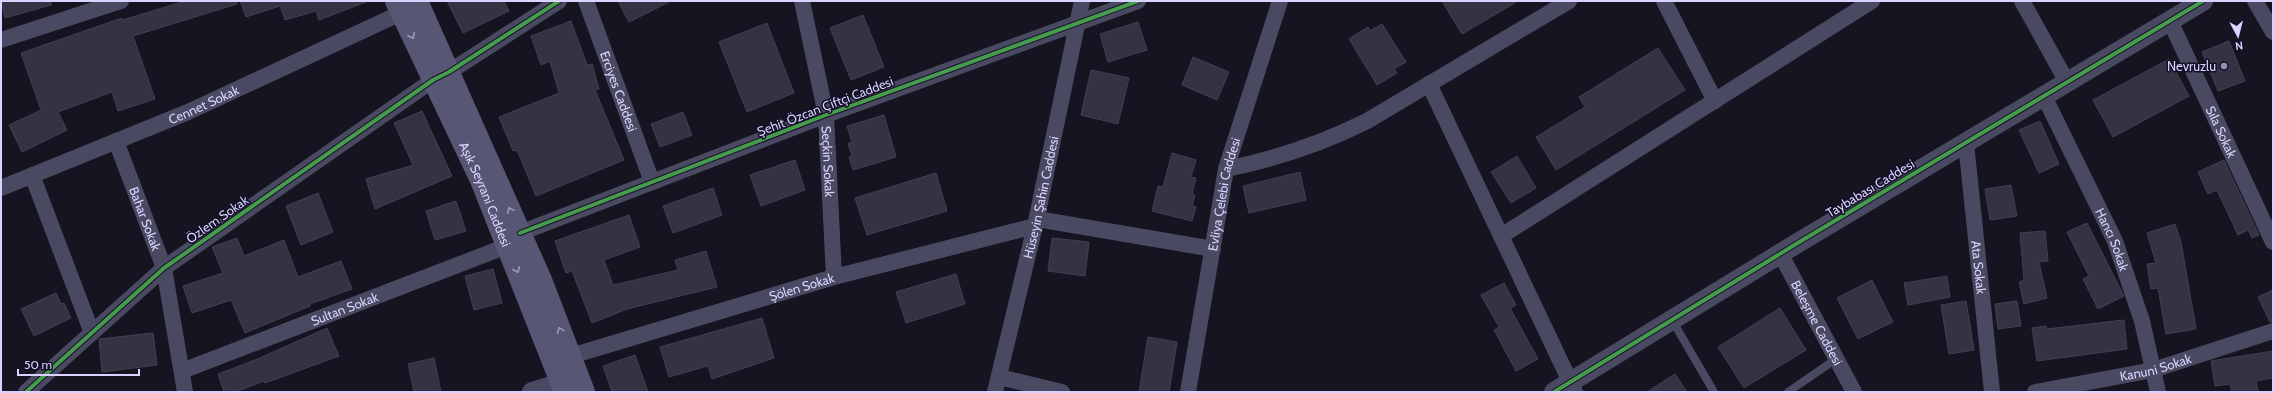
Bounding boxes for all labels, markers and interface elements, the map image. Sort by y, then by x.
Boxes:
north arrow [2218,16,2258,56]
one-way arrow [407,32,415,40]
text: N [2235,39,2244,53]
street label: Erciyes Caddesi [597,49,641,134]
place label: Nevruzlu [2167,58,2216,74]
marker: Nevruzlu [2219,61,2229,71]
street label: Şehit Özcan Çiftçi Caddesi [755,73,895,139]
street label: Cennet Sokak [166,82,241,127]
street label: Sıla Sokak [2203,103,2241,160]
street label: Seçkin Sokak [819,125,838,198]
street label: Hüseyin Şahin Caddesi [1019,135,1062,260]
street label: Evliya Çelebi Caddesi [1204,136,1244,252]
street label: Aşık Seyrani Caddesi [456,139,515,249]
street label: Taybabası Caddesi [1823,155,1917,221]
street label: Bahar Sokak [126,184,165,253]
street label: Özlem Sokak [183,192,251,246]
street label: Hancı Sokak [2092,205,2133,273]
one-way arrow [507,206,515,214]
street label: Ata Sokak [1968,240,1990,295]
one-way arrow [512,266,520,273]
street label: Şölen Sokak [767,269,836,304]
street label: Beleşme Caddesi [1788,277,1846,368]
street label: Sultan Sokak [308,288,380,329]
one-way arrow [557,326,565,334]
street label: Kanuni Sokak [2118,350,2193,384]
scale bar [18,351,139,377]
text: 50 m [24,357,52,372]

